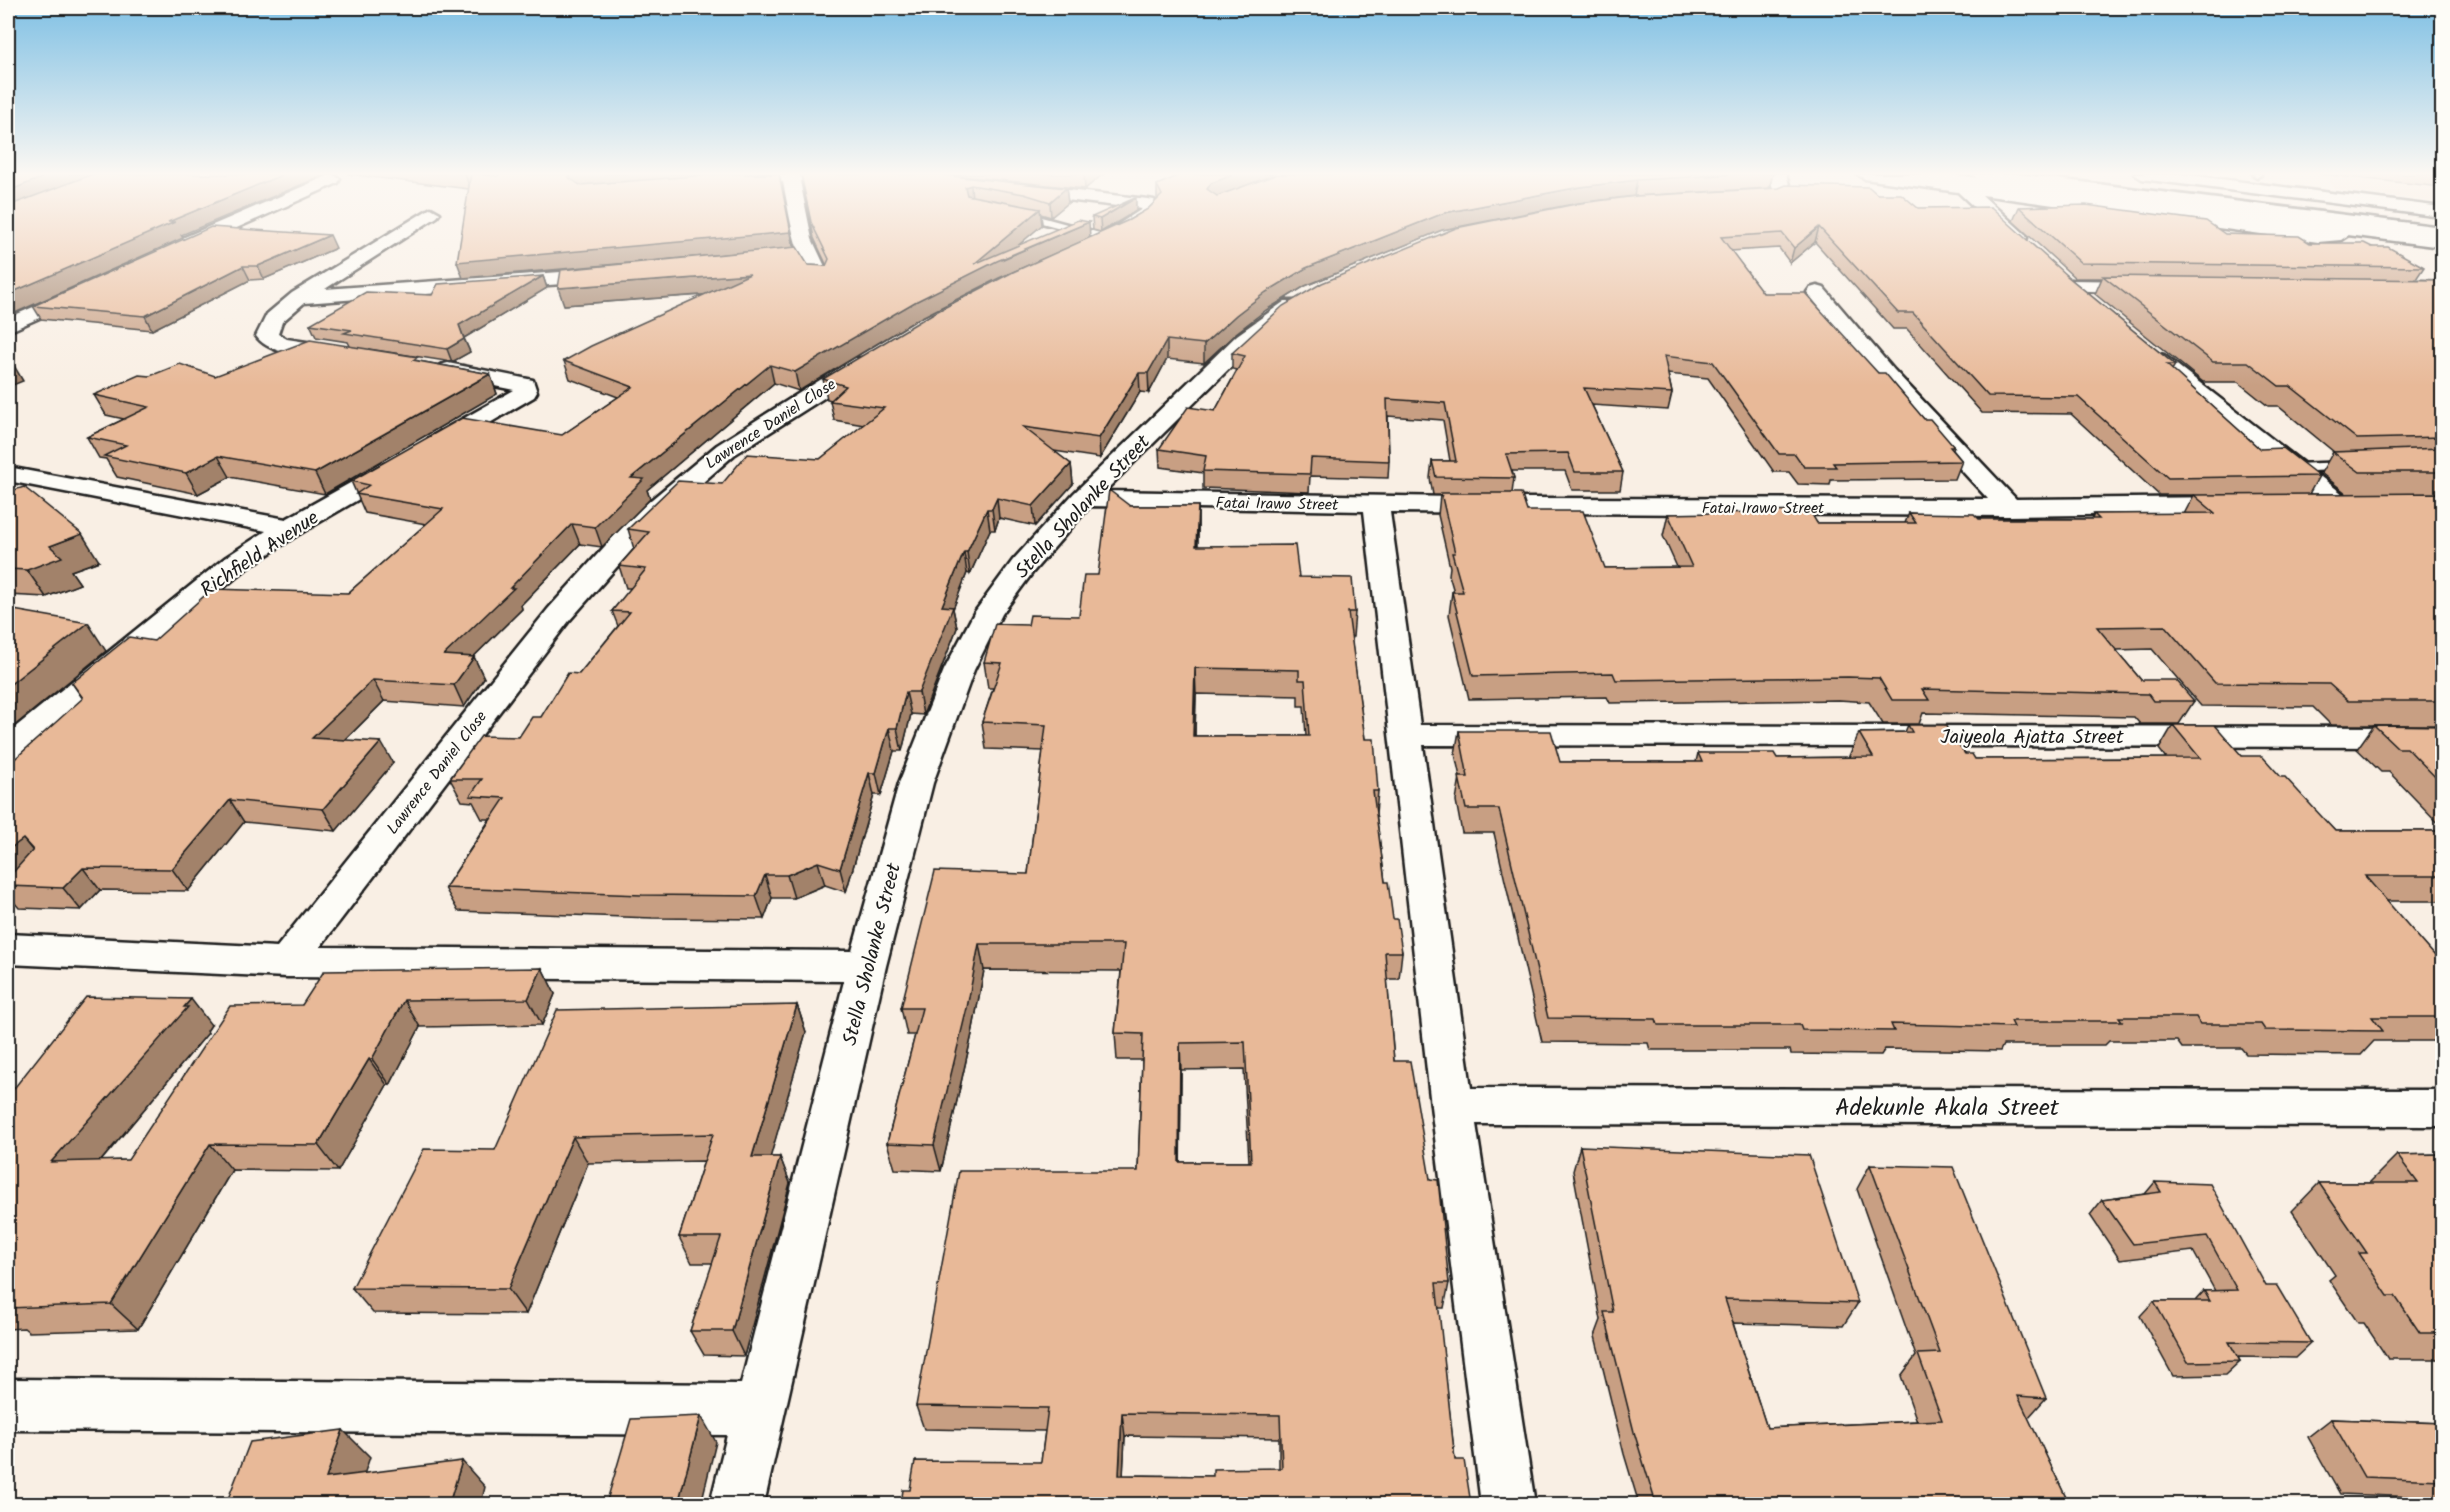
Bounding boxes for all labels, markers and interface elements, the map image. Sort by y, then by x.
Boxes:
street label: Lawrence Daniel Close [701,373,841,476]
street label: Stella Sholanke Street [1008,428,1159,587]
street label: Fatai Irawo Street [1215,491,1339,518]
street label: Fatai Irawo Street [1702,496,1825,521]
street label: Richfield Avenue [194,503,326,606]
street label: Lawrence Daniel Close [381,706,494,840]
street label: Jaiyeola Ajatta Street [1940,722,2124,754]
street label: Stella Sholanke Street [835,860,911,1049]
street label: Adekunle Akala Street [1835,1089,2060,1128]

